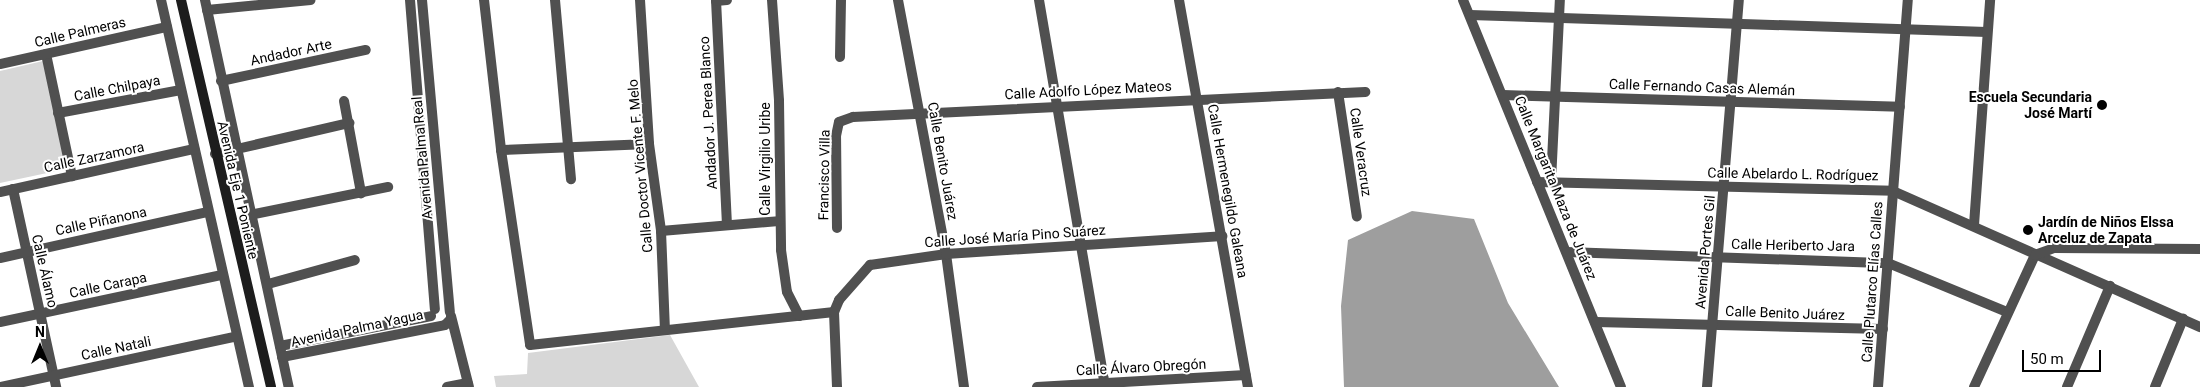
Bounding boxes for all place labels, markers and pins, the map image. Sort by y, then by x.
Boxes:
place label: Escuela Secundaria José Martí [1969,89,2092,121]
marker: Escuela Secundaria José Martí [2096,99,2108,111]
place label: Jardín de Niños Elssa Arceluz de Zapata [2038,214,2174,246]
marker: Jardín de Niños Elssa Arceluz de Zapata [2022,224,2034,236]

